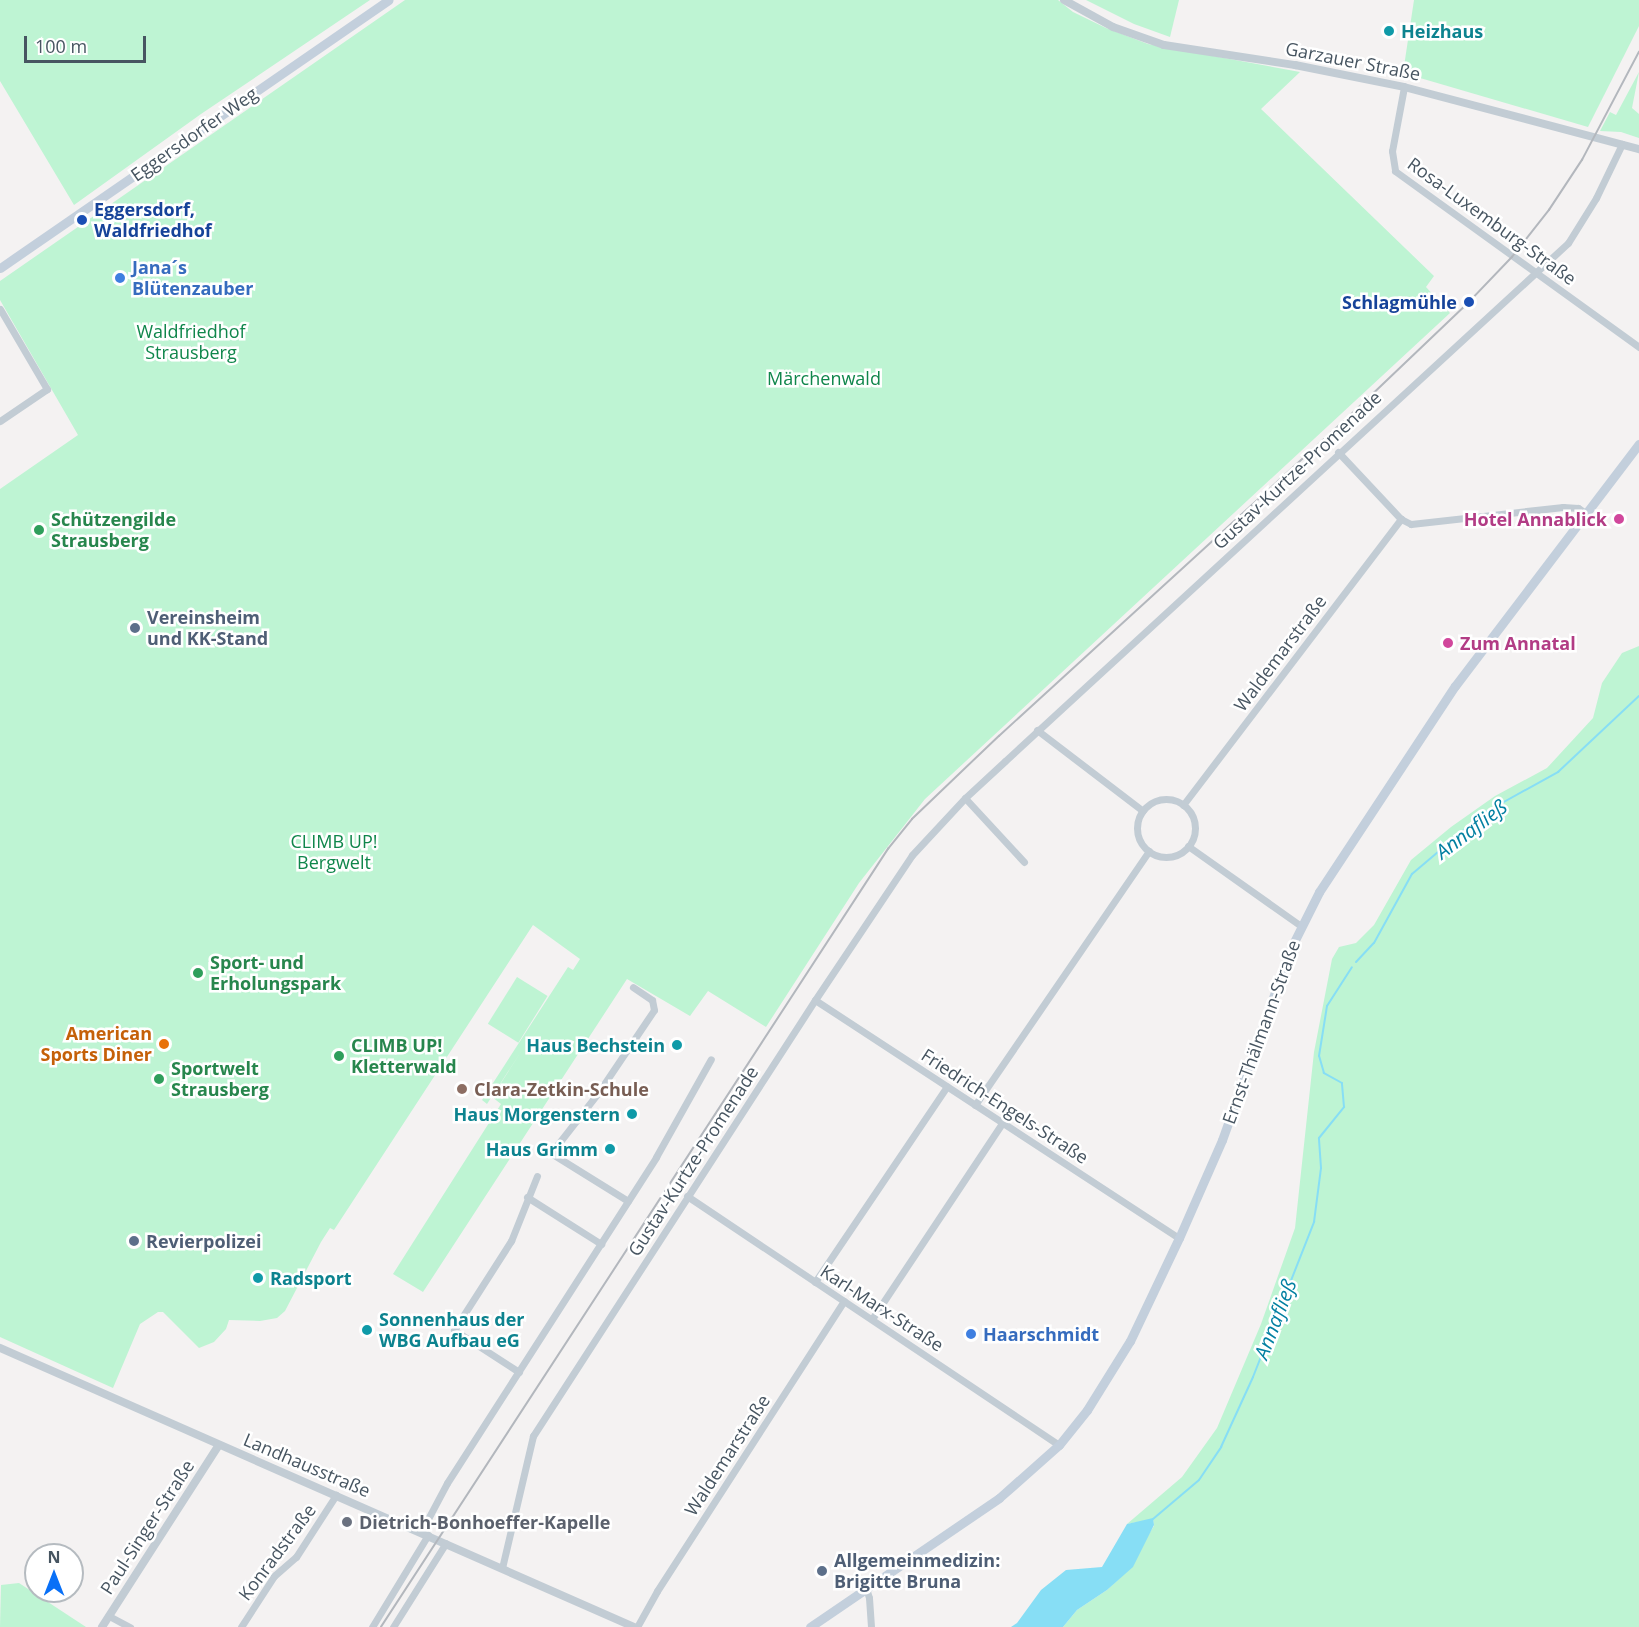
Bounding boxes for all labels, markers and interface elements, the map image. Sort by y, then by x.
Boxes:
place label: Heizhaus [1401,20,1483,42]
scale bar [27,24,148,62]
marker: Heizhaus [1382,24,1396,38]
text: 100 m [35,34,87,58]
street label: Garzauer Straße [1284,37,1422,85]
street label: Eggersdorfer Weg [127,82,261,186]
street label: Rosa-Luxemburg-Straße [1404,153,1580,289]
place label: Eggersdorf, Waldfriedhof [94,199,212,242]
marker: Eggersdorf, Waldfriedhof [75,213,89,227]
place label: Jana´s Blütenzauber [132,257,253,300]
marker: Jana´s Blütenzauber [113,271,127,285]
place label: Schlagmühle [1342,291,1457,313]
marker: Schlagmühle [1462,295,1476,309]
park label: Waldfriedhof Strausberg [136,321,246,364]
park label: Märchenwald [767,367,881,389]
street label: Gustav-Kurtze-Promenade [1208,386,1386,554]
place label: Hotel Annablick [1464,508,1607,530]
place label: Schützengilde Strausberg [51,509,176,552]
marker: Hotel Annablick [1612,512,1626,526]
marker: Schützengilde Strausberg [32,523,46,537]
street label: Waldemarstraße [1229,591,1331,715]
place label: Vereinsheim und KK-Stand [147,607,268,650]
marker: Vereinsheim und KK-Stand [128,621,142,635]
place label: Zum Annatal [1460,632,1576,654]
marker: Zum Annatal [1441,636,1455,650]
water label: Annafließ [1430,794,1512,864]
park label: CLIMB UP! Bergwelt [291,831,377,874]
street label: Ernst-Thälmann-Straße [1218,937,1304,1127]
place label: Sport- und Erholungspark [210,952,341,994]
marker: Sport- und Erholungspark [191,966,205,980]
place label: American Sports Diner [40,1023,152,1066]
place label: Haus Bechstein [526,1034,665,1056]
place label: CLIMB UP! Kletterwald [351,1035,457,1078]
marker: American Sports Diner [157,1037,171,1051]
marker: Haus Bechstein [670,1038,684,1052]
street label: Friedrich-Engels-Straße [918,1044,1092,1168]
marker: CLIMB UP! Kletterwald [332,1049,346,1063]
place label: Sportwelt Strausberg [171,1058,269,1100]
street label: Gustav-Kurtze-Promenade [623,1062,763,1260]
marker: Sportwelt Strausberg [152,1072,166,1086]
place label: Clara-Zetkin-Schule [474,1078,649,1100]
marker: Clara-Zetkin-Schule [455,1082,469,1096]
place label: Haus Morgenstern [454,1103,620,1125]
marker: Haus Morgenstern [625,1107,639,1121]
place label: Haus Grimm [486,1138,598,1160]
marker: Haus Grimm [603,1142,617,1156]
place label: Revierpolizei [146,1230,261,1252]
marker: Revierpolizei [127,1234,141,1248]
street label: Karl-Marx-Straße [816,1260,948,1356]
place label: Radsport [270,1267,352,1289]
marker: Radsport [251,1271,265,1285]
water label: Annafließ [1249,1276,1301,1362]
place label: Sonnenhaus der WBG Aufbau eG [379,1309,525,1352]
marker: Sonnenhaus der WBG Aufbau eG [360,1323,374,1337]
place label: Haarschmidt [983,1323,1099,1345]
marker: Haarschmidt [964,1327,978,1341]
street label: Waldemarstraße [680,1390,774,1520]
street label: Landhausstraße [240,1429,374,1501]
street label: Paul-Singer-Straße [96,1456,198,1598]
street label: Konradstraße [234,1500,320,1604]
place label: Dietrich-Bonhoeffer-Kapelle [359,1511,610,1533]
marker: Dietrich-Bonhoeffer-Kapelle [340,1515,354,1529]
north arrow [24,1543,84,1603]
text: N [47,1546,61,1568]
place label: Allgemeinmedizin: Brigitte Bruna [834,1550,1000,1592]
marker: Allgemeinmedizin: Brigitte Bruna [815,1564,829,1578]

